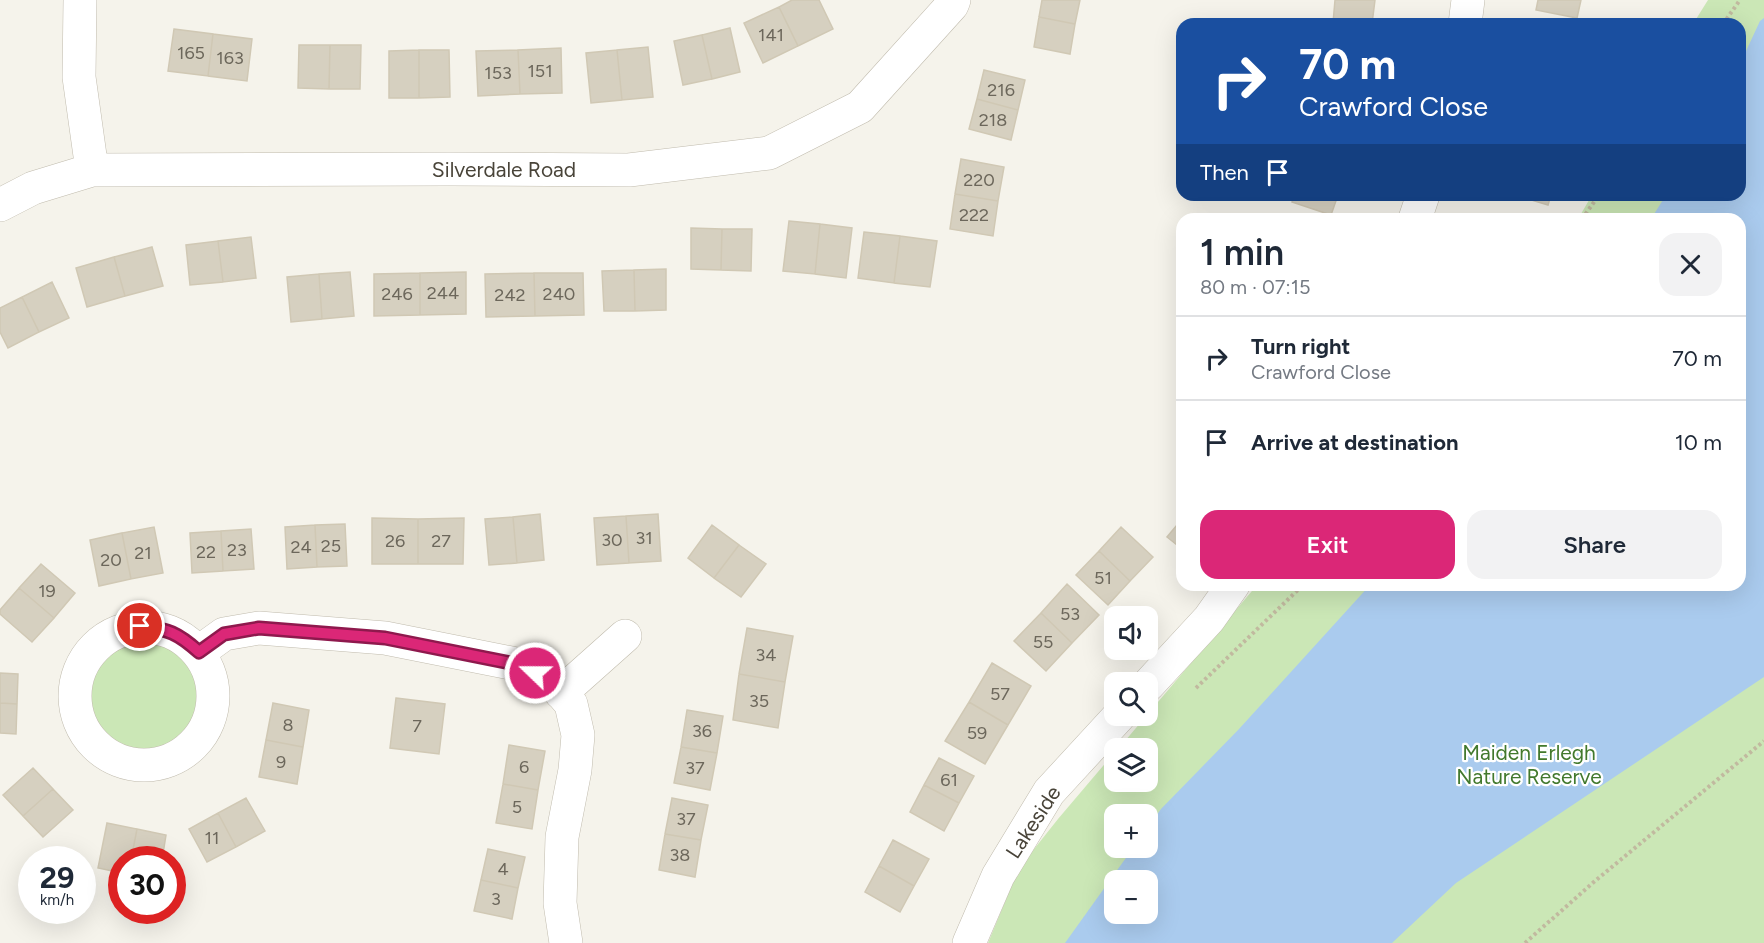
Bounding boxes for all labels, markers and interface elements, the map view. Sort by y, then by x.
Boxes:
house number: 141 [758,24,784,46]
text: 70 m [1299,39,1396,90]
house number: 165 [177,42,205,64]
icon: right [1200,42,1278,120]
house number: 163 [216,47,244,69]
house number: 151 [527,60,553,82]
house number: 153 [484,62,512,84]
house number: 216 [987,79,1015,101]
text: Crawford Close [1299,90,1488,123]
house number: 218 [979,109,1007,131]
icon: arrive [1261,156,1294,189]
street label: Silverdale Road [432,157,576,182]
text: Then [1200,159,1249,186]
house number: 220 [963,169,995,191]
house number: 222 [959,204,989,226]
text: 1 min [1200,231,1284,274]
button: close [1659,233,1722,296]
text: 80 m · 07:15 [1200,275,1310,299]
house number: 244 [427,282,459,304]
house number: 246 [381,283,413,305]
house number: 240 [543,283,575,305]
house number: 242 [494,284,526,306]
text: Turn right [1251,333,1350,360]
icon: right [1200,342,1233,375]
text: 70 m [1672,345,1722,372]
text: Crawford Close [1251,360,1391,384]
icon: arrive [1200,426,1233,459]
text: Arrive at destination [1251,429,1459,456]
text: 10 m [1675,429,1722,456]
button: Exit [1200,510,1455,579]
button: Share [1467,510,1722,579]
house number: 31 [635,527,653,549]
house number: 30 [601,529,623,551]
house number: 26 [385,530,405,552]
house number: 27 [431,530,451,552]
house number: 25 [321,535,341,557]
house number: 24 [290,536,312,558]
house number: 23 [227,539,247,561]
house number: 22 [196,541,216,563]
house number: 21 [134,542,152,564]
house number: 20 [100,549,122,571]
house number: 51 [1094,567,1112,589]
house number: 19 [38,580,56,602]
pin [114,600,165,651]
house number: 53 [1060,603,1080,625]
map controls [1104,606,1158,924]
button: sound [1104,606,1158,660]
icon: arrive [123,609,156,642]
house number: 55 [1033,631,1053,653]
position arrow [503,641,567,705]
house number: 34 [756,644,776,666]
button: search [1104,672,1158,726]
house number: 57 [990,683,1010,705]
house number: 35 [749,690,769,712]
house number: 8 [282,714,294,736]
house number: 7 [412,715,422,737]
house number: 36 [692,720,712,742]
house number: 59 [967,722,987,744]
button: layers [1104,738,1158,792]
park label: Maiden Erlegh Nature Reserve [1456,740,1602,789]
house number: 9 [276,751,286,773]
house number: 6 [519,756,529,778]
house number: 37 [685,757,705,779]
house number: 61 [940,769,958,791]
street label: Lakeside [1000,781,1066,863]
house number: 5 [512,796,522,818]
button: + [1104,804,1158,858]
house number: 37 [676,808,696,830]
house number: 11 [205,827,219,849]
house number: 38 [670,844,690,866]
speed limit sign: 30 [108,846,186,924]
house number: 4 [497,858,509,880]
text: 29 [40,859,74,896]
button: − [1104,870,1158,924]
house number: 3 [491,888,501,910]
text: km/h [40,891,74,909]

